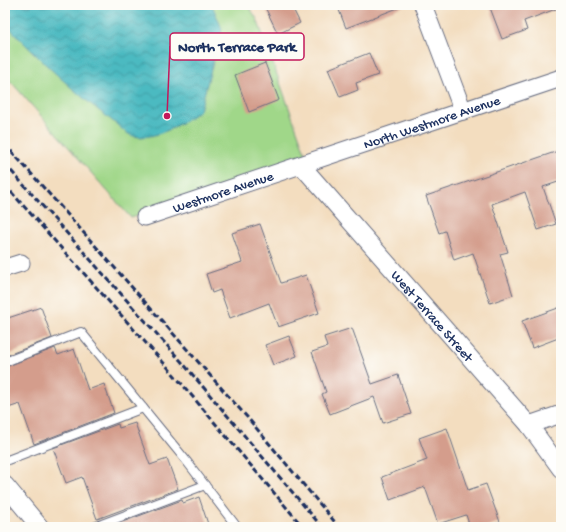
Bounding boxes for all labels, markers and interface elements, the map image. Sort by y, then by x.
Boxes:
callout: North Terrace Park [170,33,304,60]
text: North Terrace Park [178,39,298,57]
street label: North Westmore Avenue [362,93,503,154]
street label: Westmore Avenue [171,168,277,218]
street label: West Terrace Street [386,268,477,367]

